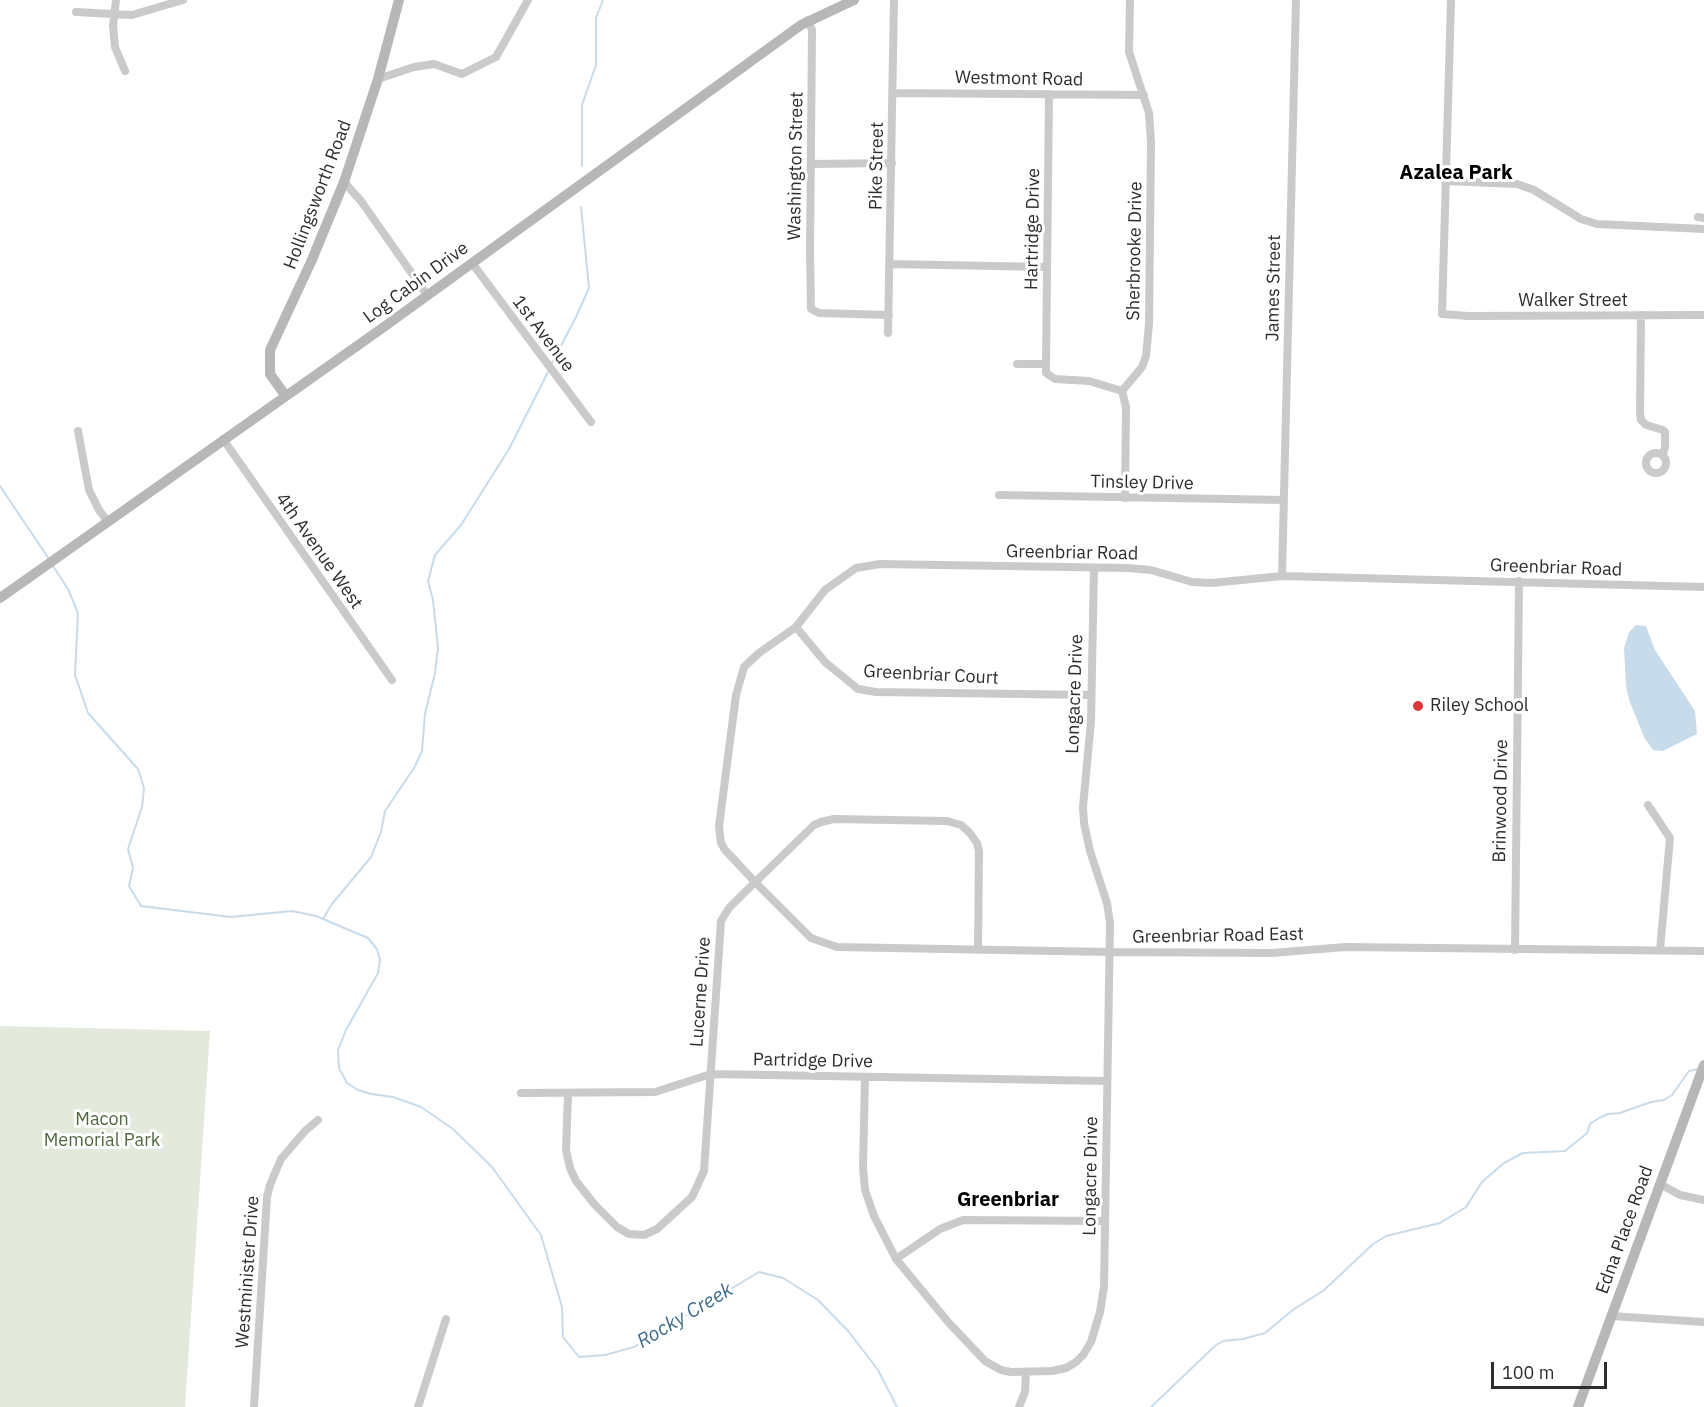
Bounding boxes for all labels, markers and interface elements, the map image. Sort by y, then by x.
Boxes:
street label: Westmont Road [955,67,1083,91]
street label: Washington Street [784,91,808,241]
street label: Hollingsworth Road [280,117,356,273]
street label: Pike Street [865,122,889,210]
district label: Azalea Park [1400,161,1512,185]
street label: Hartridge Drive [1021,168,1045,290]
street label: Sherbrooke Drive [1123,181,1147,321]
street label: James Street [1262,234,1286,342]
street label: Log Cabin Drive [359,238,473,328]
street label: Walker Street [1518,290,1628,312]
street label: 1st Avenue [507,292,579,376]
street label: Tinsley Drive [1090,471,1194,495]
street label: 4th Avenue West [271,489,367,613]
street label: Greenbriar Road [1006,541,1138,565]
street label: Greenbriar Road [1489,555,1623,581]
street label: Longacre Drive [1062,634,1088,754]
street label: Greenbriar Court [863,661,999,689]
place label: Riley School [1430,695,1529,717]
marker: Riley School [1411,699,1425,713]
street label: Brinwood Drive [1489,739,1513,863]
street label: Greenbriar Road East [1132,924,1304,948]
street label: Lucerne Drive [686,936,716,1048]
street label: Partridge Drive [753,1049,873,1073]
park label: Macon Memorial Park [44,1109,160,1152]
street label: Longacre Drive [1079,1116,1103,1236]
street label: Edna Place Road [1592,1163,1658,1297]
district label: Greenbriar [957,1188,1059,1212]
street label: Westminister Drive [232,1195,264,1349]
water label: Rocky Creek [633,1278,737,1354]
scale bar [1494,1350,1610,1388]
text: 100 m [1502,1361,1554,1384]

